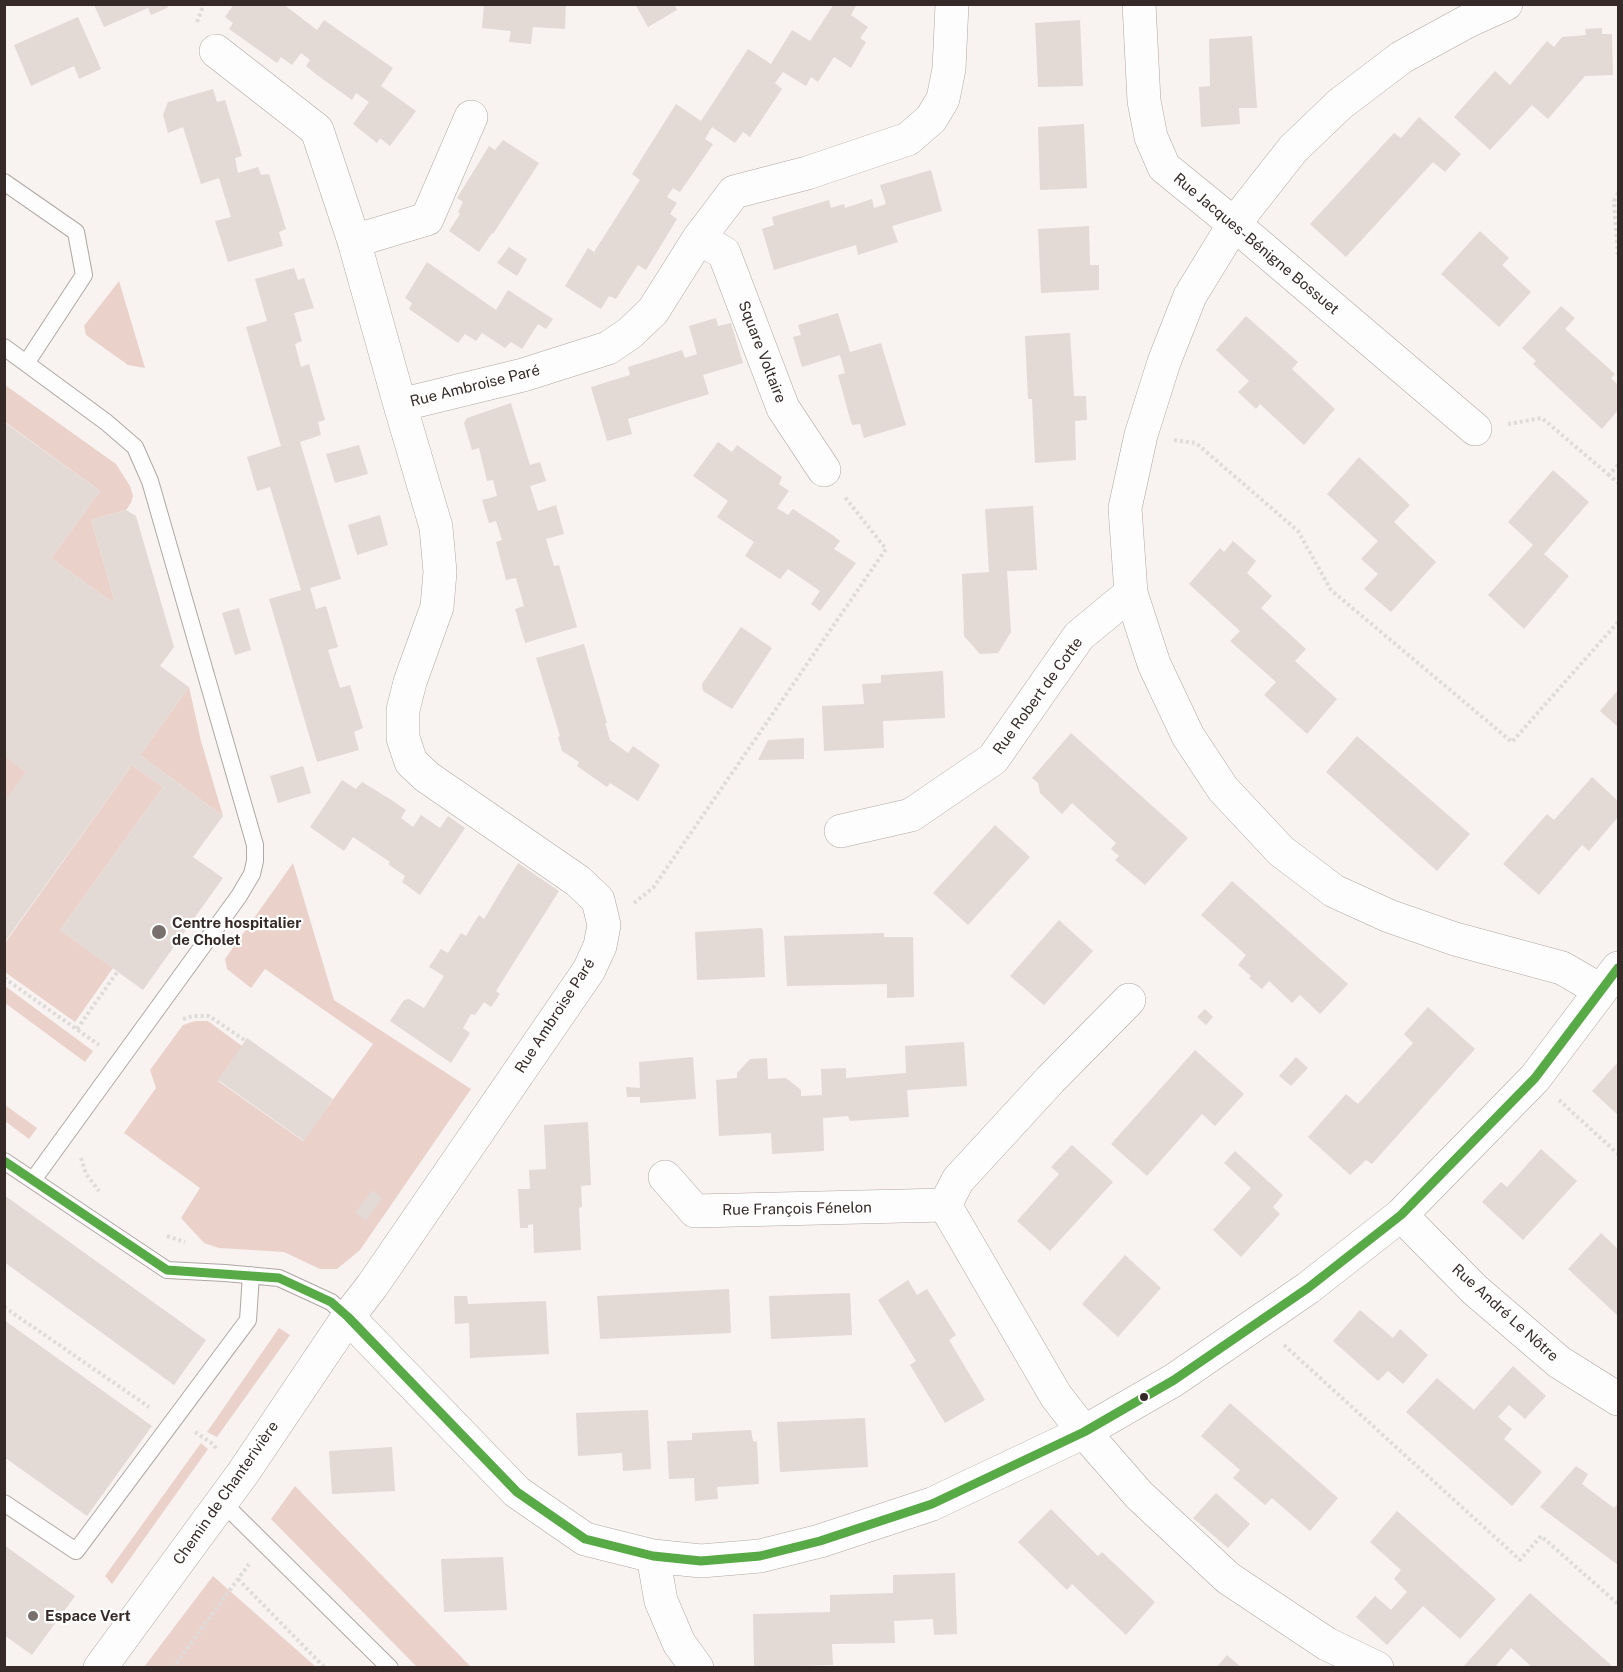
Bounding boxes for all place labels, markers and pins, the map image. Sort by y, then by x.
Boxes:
place label: Centre hospitalier de Cholet [172,914,301,949]
marker: Centre hospitalier de Cholet [150,923,168,941]
unlabelled marker [1138,1391,1150,1403]
place label: Espace Vert [45,1607,131,1625]
marker: Espace Vert [26,1609,40,1623]

